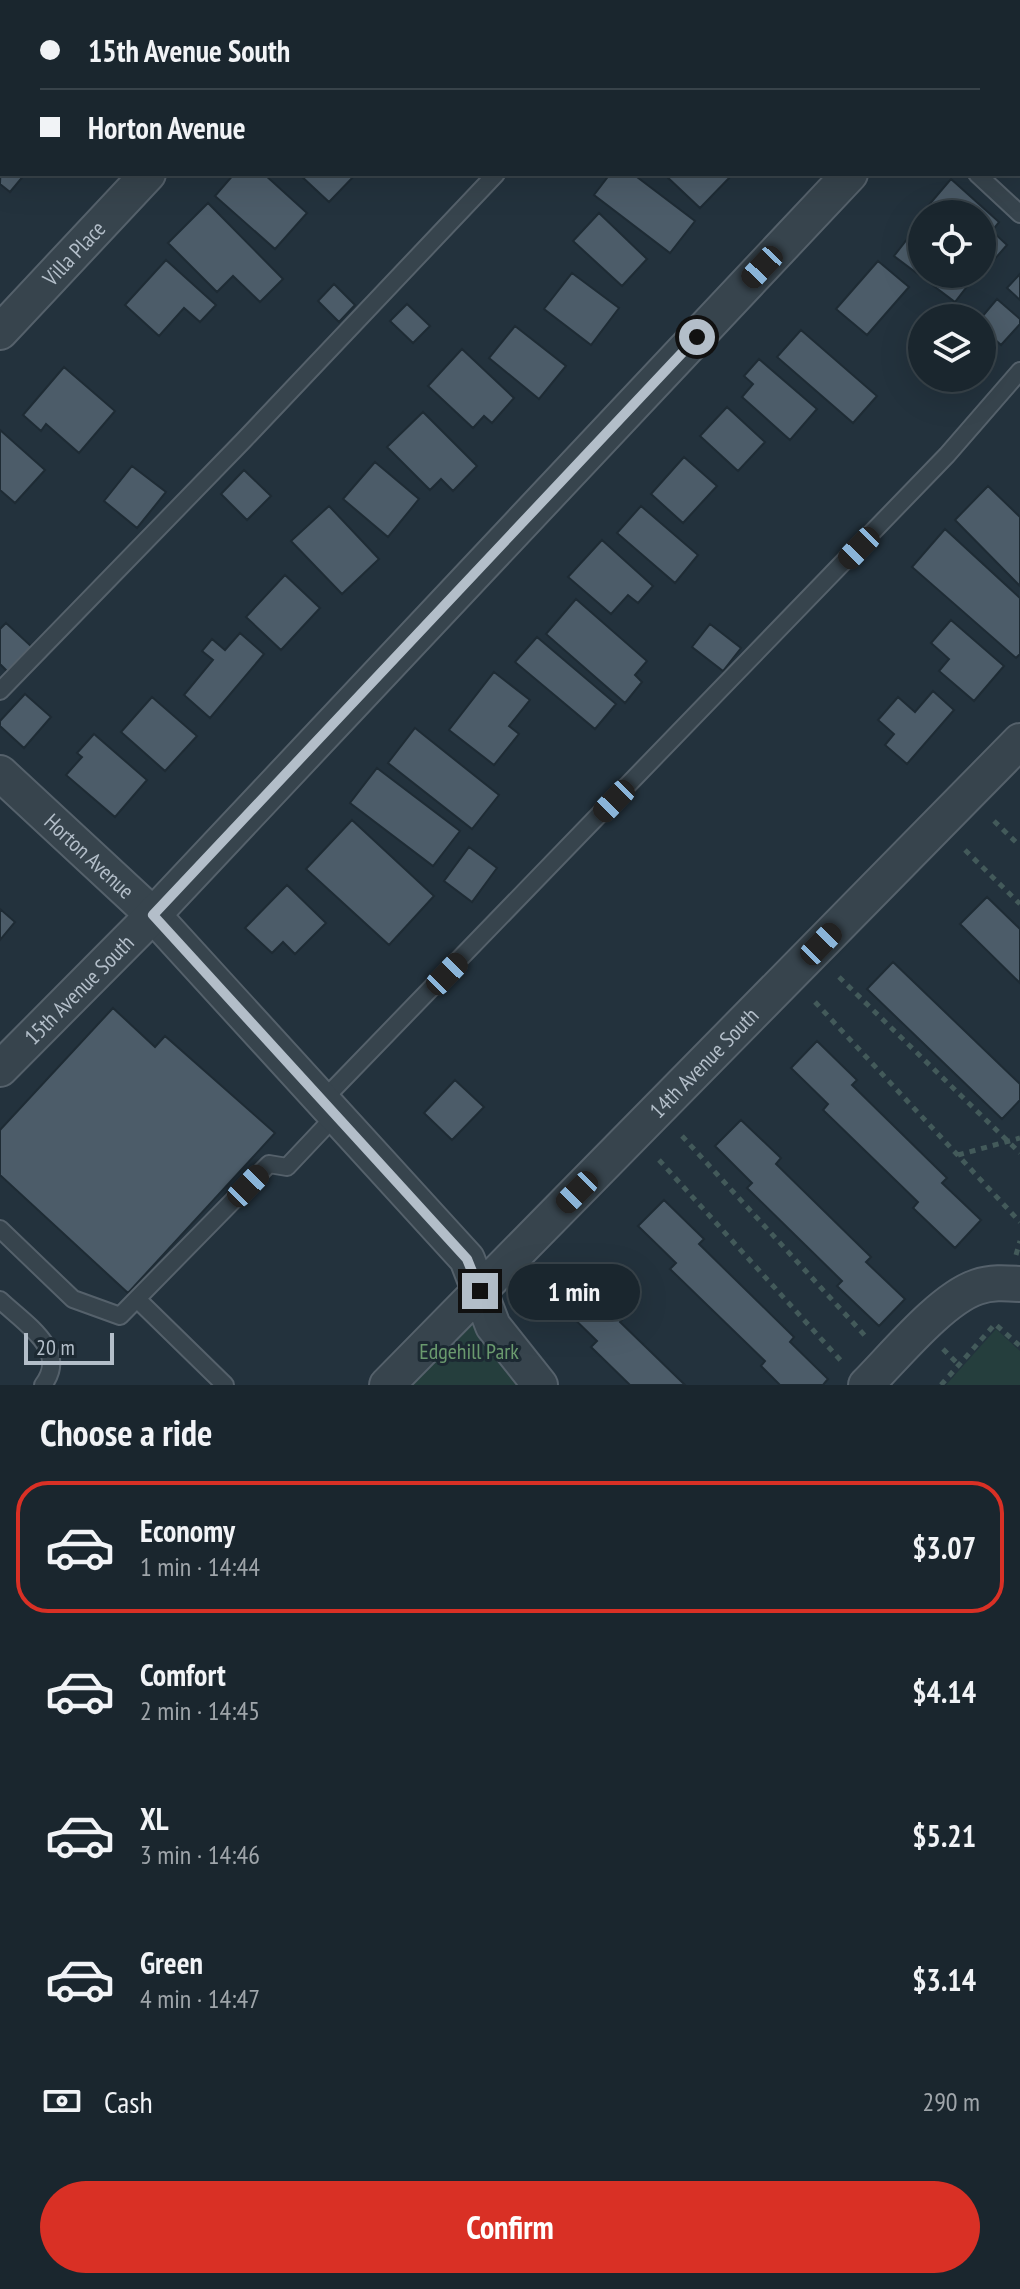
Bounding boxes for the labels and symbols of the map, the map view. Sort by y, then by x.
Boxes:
street label: Villa Place [36,215,111,292]
car [737,241,787,293]
route start [679,319,715,355]
car [834,522,884,574]
car [589,775,639,827]
street label: Horton Avenue [39,807,140,905]
car [796,918,846,970]
street label: 15th Avenue South [18,929,140,1051]
car [422,948,472,1000]
street label: 14th Avenue South [643,1001,764,1124]
car [223,1160,273,1212]
car [552,1167,602,1217]
callout: 1 min [508,1263,640,1319]
route end [462,1273,498,1309]
scale bar [24,1329,114,1365]
park label: Edgehill Park [419,1337,519,1365]

